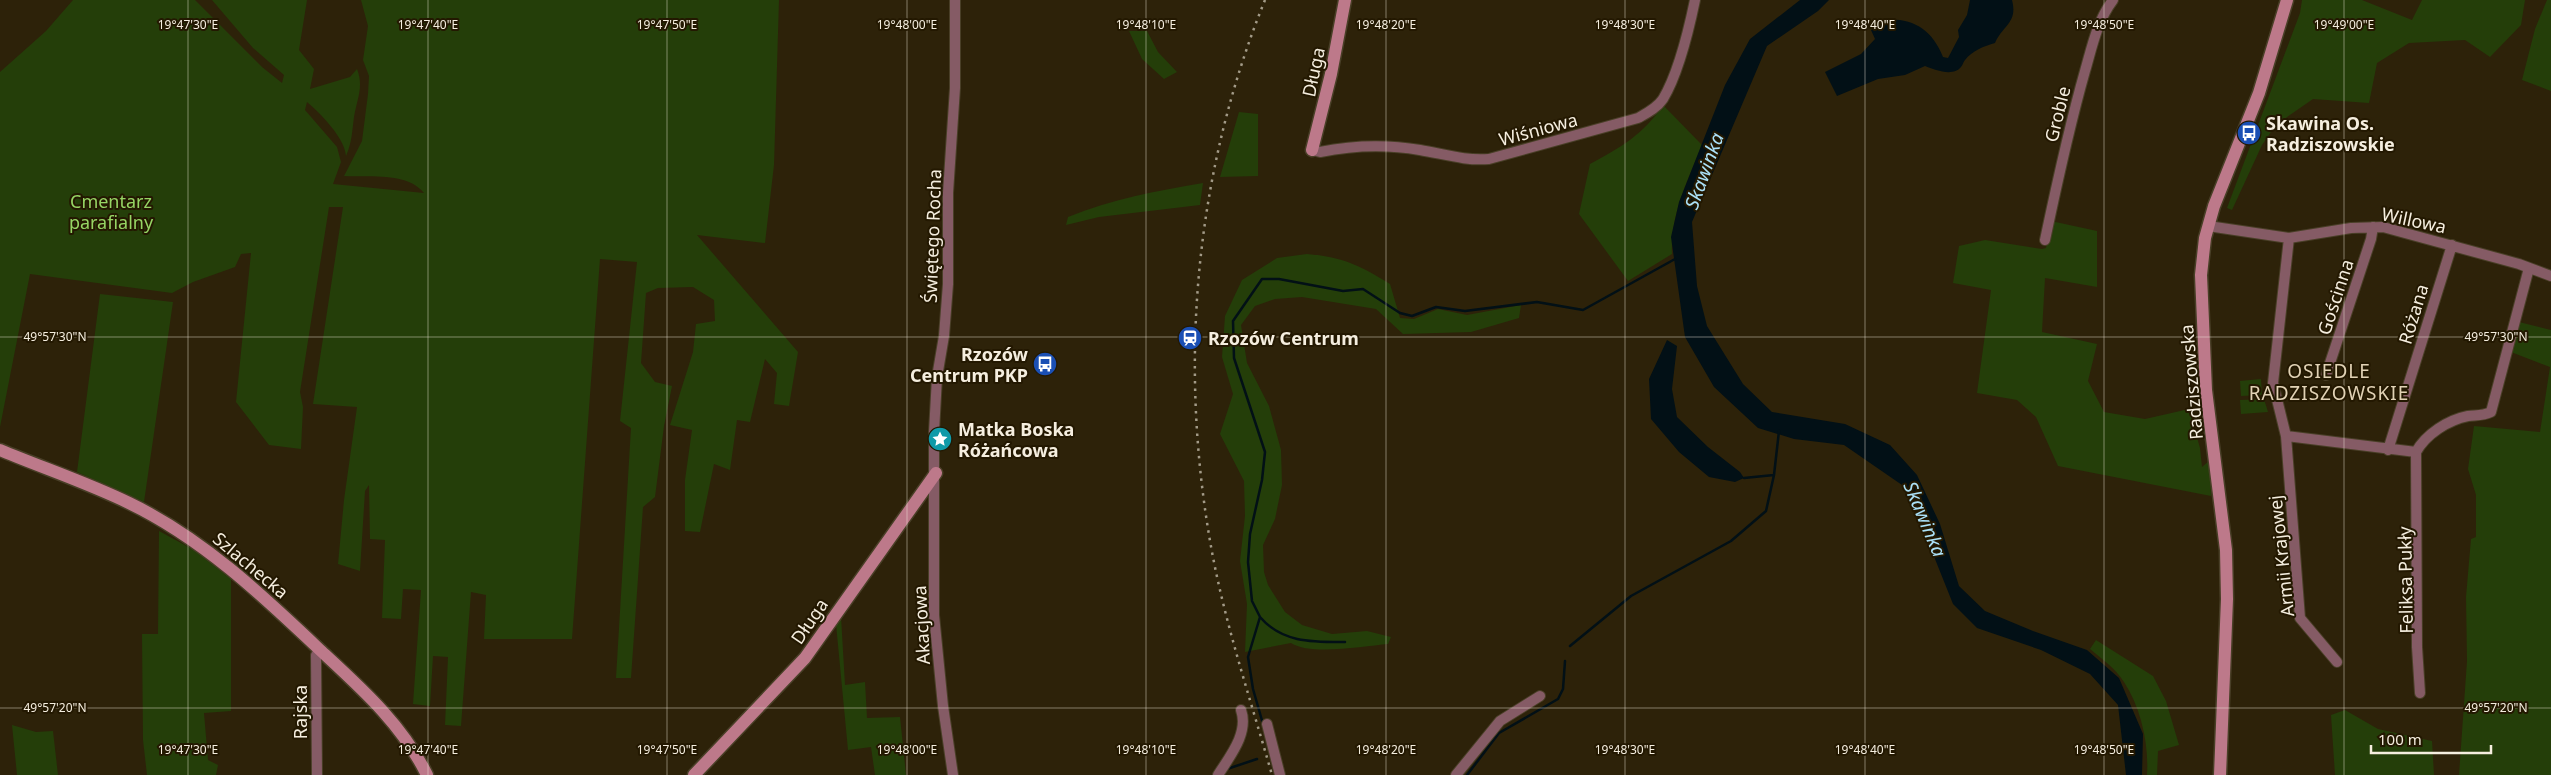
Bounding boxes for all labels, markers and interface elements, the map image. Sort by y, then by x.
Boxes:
text: 19°47'30"E [158,16,218,33]
text: 19°47'40"E [398,16,458,33]
text: 19°47'50"E [637,16,697,33]
text: 19°48'00"E [877,16,937,33]
text: 19°48'10"E [1116,16,1176,33]
text: 19°48'20"E [1356,16,1416,33]
text: 19°48'30"E [1595,16,1655,33]
text: 19°48'40"E [1835,16,1895,33]
text: 19°48'50"E [2074,16,2134,33]
text: 19°49'00"E [2314,16,2374,33]
street label: Długa [1296,45,1330,99]
street label: Groble [2038,83,2076,145]
street label: Wiśniowa [1496,107,1580,151]
place label: Skawina Os. Radziszowskie [2266,111,2395,156]
bus stop icon: Skawina Os. Radziszowskie [2236,120,2262,146]
water label: Skawinka [1678,129,1730,213]
street label: Świętego Rocha [918,169,946,303]
park label: Cmentarz parafialny [69,189,154,234]
street label: Willowa [2379,201,2449,239]
street label: Gościnna [2311,256,2359,338]
street label: Różana [2393,281,2433,347]
street label: Radziszowska [2174,323,2208,441]
station icon: Rzozów Centrum [1177,325,1203,351]
place label: Rzozów Centrum [1208,326,1359,350]
text: 49°57'30"N [23,328,87,345]
text: 49°57'30"N [2464,328,2528,345]
place label: Rzozów Centrum PKP [910,342,1029,387]
bus stop icon: Rzozów Centrum PKP [1032,351,1058,377]
district label: OSIEDLE RADZISZOWSKIE [2249,358,2409,406]
place label: Matka Boska Różańcowa [958,417,1074,462]
place icon: Matka Boska Różańcowa [927,426,953,452]
water label: Skawinka [1897,477,1953,561]
street label: Armii Krajowej [2263,494,2299,618]
street label: Feliksa Pukły [2392,525,2418,634]
street label: Szlachecka [208,526,294,604]
street label: Akacjowa [907,585,935,665]
street label: Długa [785,594,833,648]
street label: Rajska [288,685,312,739]
text: 49°57'20"N [23,699,87,716]
text: 49°57'20"N [2464,699,2528,716]
scale bar [2371,722,2491,754]
text: 100 m [2378,729,2422,749]
text: 19°47'30"E [158,741,218,758]
text: 19°47'40"E [398,741,458,758]
text: 19°47'50"E [637,741,697,758]
text: 19°48'00"E [877,741,937,758]
text: 19°48'10"E [1116,741,1176,758]
text: 19°48'20"E [1356,741,1416,758]
text: 19°48'30"E [1595,741,1655,758]
text: 19°48'40"E [1835,741,1895,758]
text: 19°48'50"E [2074,741,2134,758]

